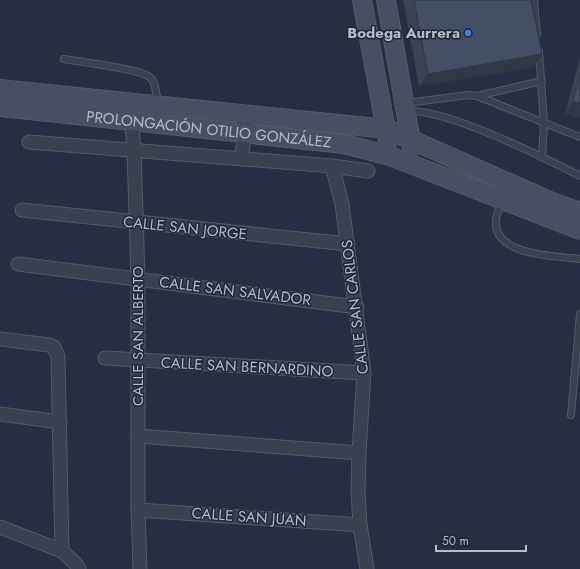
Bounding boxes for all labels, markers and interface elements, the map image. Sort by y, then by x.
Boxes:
place label: Bodega Aurrera [347,22,460,44]
marker: Bodega Aurrera [463,28,473,38]
street label: PROLONGACIÓN OTILIO GONZÁLEZ [85,105,332,154]
street label: CALLE SAN JORGE [122,211,248,245]
street label: CALLE SAN CARLOS [336,239,374,375]
street label: CALLE SAN ALBERTO [127,266,149,406]
street label: CALLE SAN SALVADOR [158,271,313,311]
street label: CALLE SAN BERNARDINO [160,351,334,383]
street label: CALLE SAN JUAN [191,502,307,532]
scale bar [436,527,526,553]
text: 50 m [442,532,469,550]

